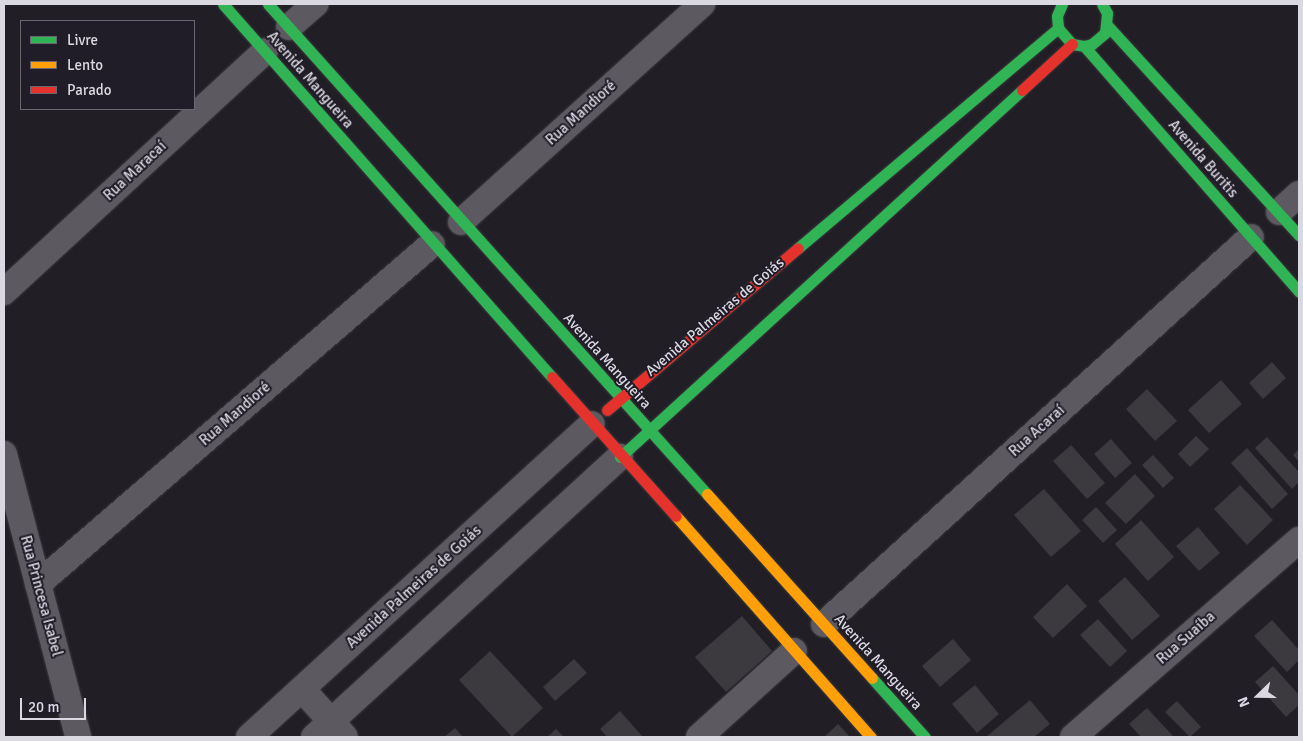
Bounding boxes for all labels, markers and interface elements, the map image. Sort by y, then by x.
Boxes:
legend [20,20,195,110]
street label: Avenida Mangueira [263,28,357,132]
text: Livre [67,31,98,49]
text: Lento [67,56,103,74]
street label: Rua Mandioré [542,77,620,149]
text: Parado [67,81,112,99]
street label: Avenida Buritis [1164,116,1242,202]
street label: Rua Maracaí [100,137,170,205]
street label: Avenida Palmeiras de Goiás [642,254,788,380]
street label: Avenida Mangueira [559,309,655,413]
street label: Rua Mandioré [196,378,274,450]
street label: Rua Acaraí [1005,401,1069,461]
street label: Avenida Palmeiras de Goiás [343,522,485,652]
street label: Rua Princesa Isabel [16,534,66,658]
street label: Rua Suaíba [1153,608,1219,668]
street label: Avenida Mangueira [830,610,926,714]
north arrow [1233,671,1283,721]
scale bar [22,688,89,720]
text: N [1234,694,1253,710]
text: 20 m [28,698,59,716]

